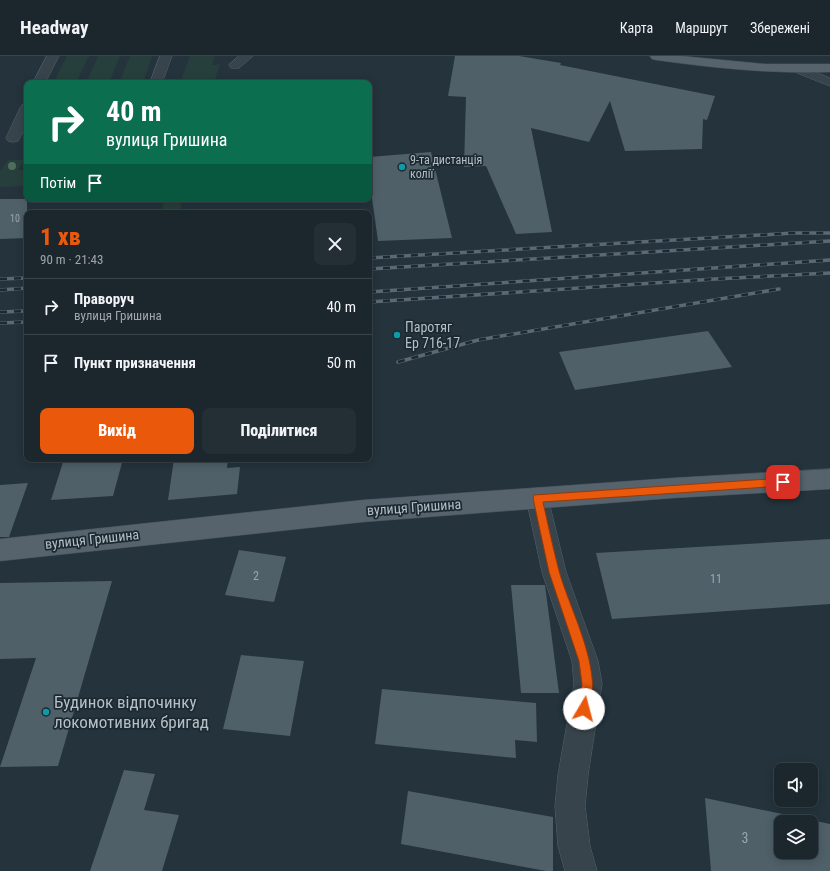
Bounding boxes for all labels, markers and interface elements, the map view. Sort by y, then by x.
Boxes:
text: Headway [20,16,88,39]
text: Карта [620,20,653,36]
text: Маршрут [675,20,728,36]
text: Збережені [750,20,810,36]
text: 40 m [106,95,162,128]
icon: right [40,96,92,148]
text: вулиця Гришина [106,129,227,150]
place label: 9-та дистанція колії [410,153,482,181]
marker: 9-та дистанція колії [397,162,407,172]
icon: arrive [84,172,106,194]
text: Потім [40,174,76,192]
house number: 10 [10,213,20,224]
text: 1 хв [40,223,81,251]
button: close [314,223,356,265]
text: 90 m · 21:43 [40,252,103,267]
text: Праворуч [74,290,134,308]
icon: right [40,296,62,318]
text: 40 m [326,298,356,316]
text: вулиця Гришина [74,308,162,323]
place label: Паротяг Ер 716-17 [405,319,460,351]
marker: Паротяг Ер 716-17 [392,330,402,340]
icon: arrive [40,352,62,374]
text: Пункт призначення [74,354,196,372]
text: 50 m [326,354,356,372]
button: Вихід [40,408,194,454]
button: Поділитися [202,408,356,454]
pin [766,465,800,499]
icon: arrive [772,471,794,493]
street label: вулиця Гришина [366,496,462,518]
street label: вулиця Гришина [44,526,140,552]
house number: 2 [253,569,259,583]
house number: 11 [710,572,722,586]
position arrow [563,688,605,730]
place label: Будинок відпочинку локомотивних бригад [54,692,209,732]
marker: Будинок відпочинку локомотивних бригад [41,707,51,717]
map controls [774,763,818,859]
button: sound [774,763,818,807]
button: layers [774,815,818,859]
house number: 3 [742,830,748,846]

